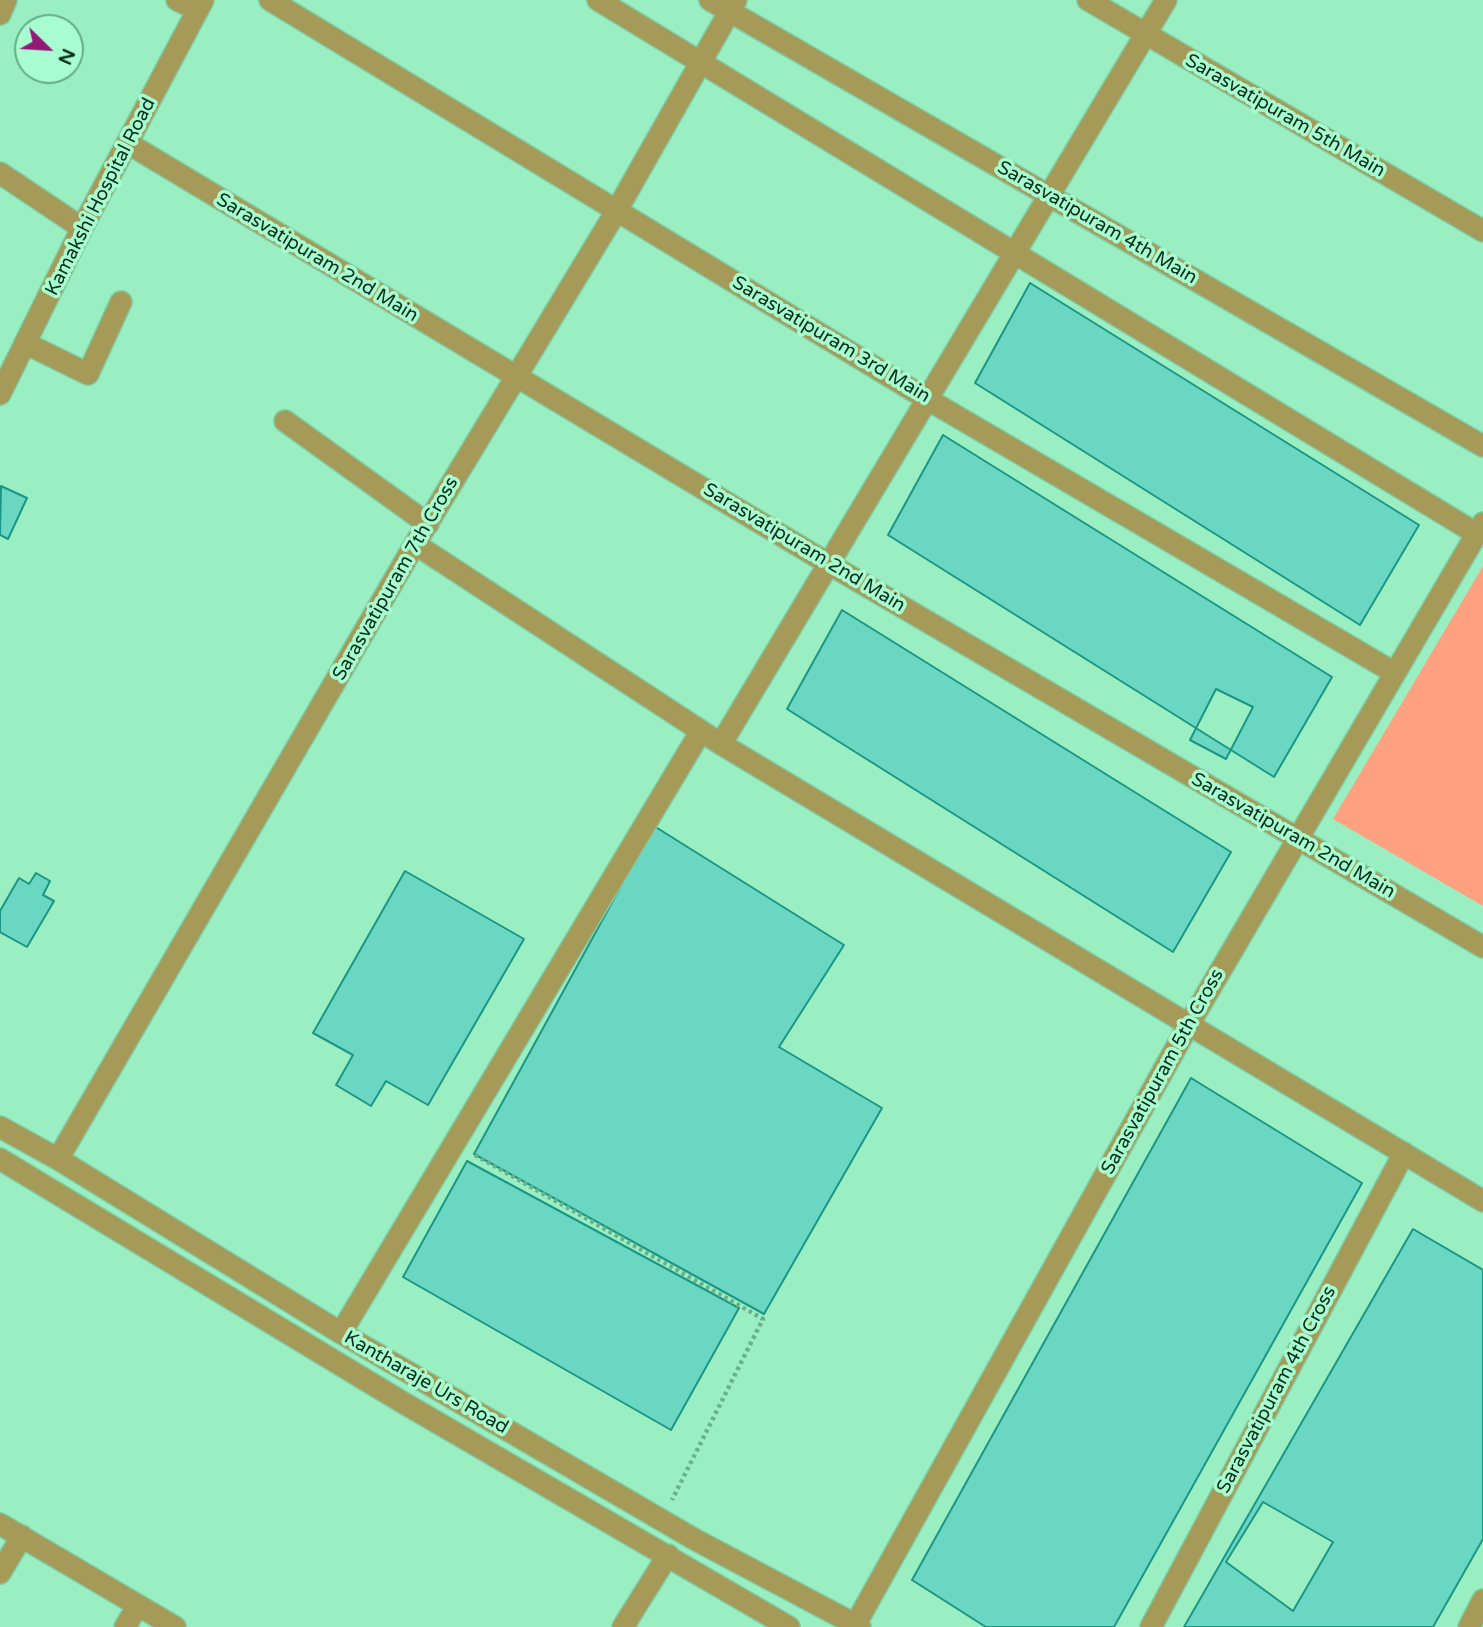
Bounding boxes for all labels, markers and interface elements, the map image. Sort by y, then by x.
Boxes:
north arrow [14,14,84,84]
text: N [53,45,80,68]
street label: Sarasvatipuram 5th Main [1181,49,1389,183]
street label: Kamakshi Hospital Road [41,94,161,300]
street label: Sarasvatipuram 4th Main [993,156,1201,290]
street label: Sarasvatipuram 2nd Main [212,189,422,327]
street label: Sarasvatipuram 3rd Main [728,272,934,408]
street label: Sarasvatipuram 7th Cross [328,473,464,685]
street label: Sarasvatipuram 2nd Main [699,479,909,617]
street label: Sarasvatipuram 2nd Main [1187,768,1399,904]
street label: Sarasvatipuram 5th Cross [1097,965,1229,1179]
street label: Sarasvatipuram 4th Cross [1213,1283,1341,1497]
street label: Kantharaje Urs Road [340,1327,512,1439]

